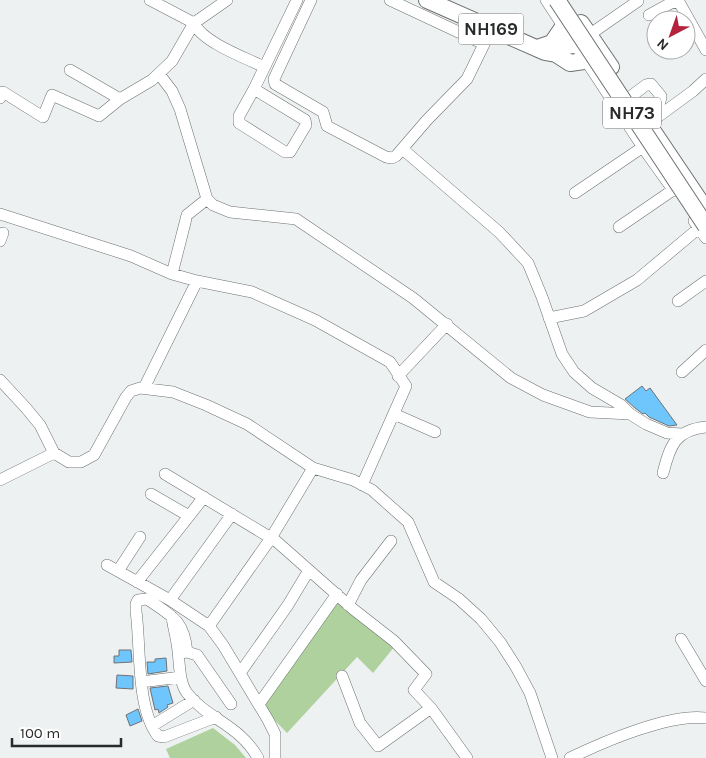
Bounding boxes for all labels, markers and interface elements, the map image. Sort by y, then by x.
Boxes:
north arrow [646,10,696,60]
road number: NH169 [458,13,524,44]
text: N [653,35,672,54]
road number: NH73 [603,98,661,128]
scale bar [12,716,121,748]
text: 100 m [20,724,60,742]

